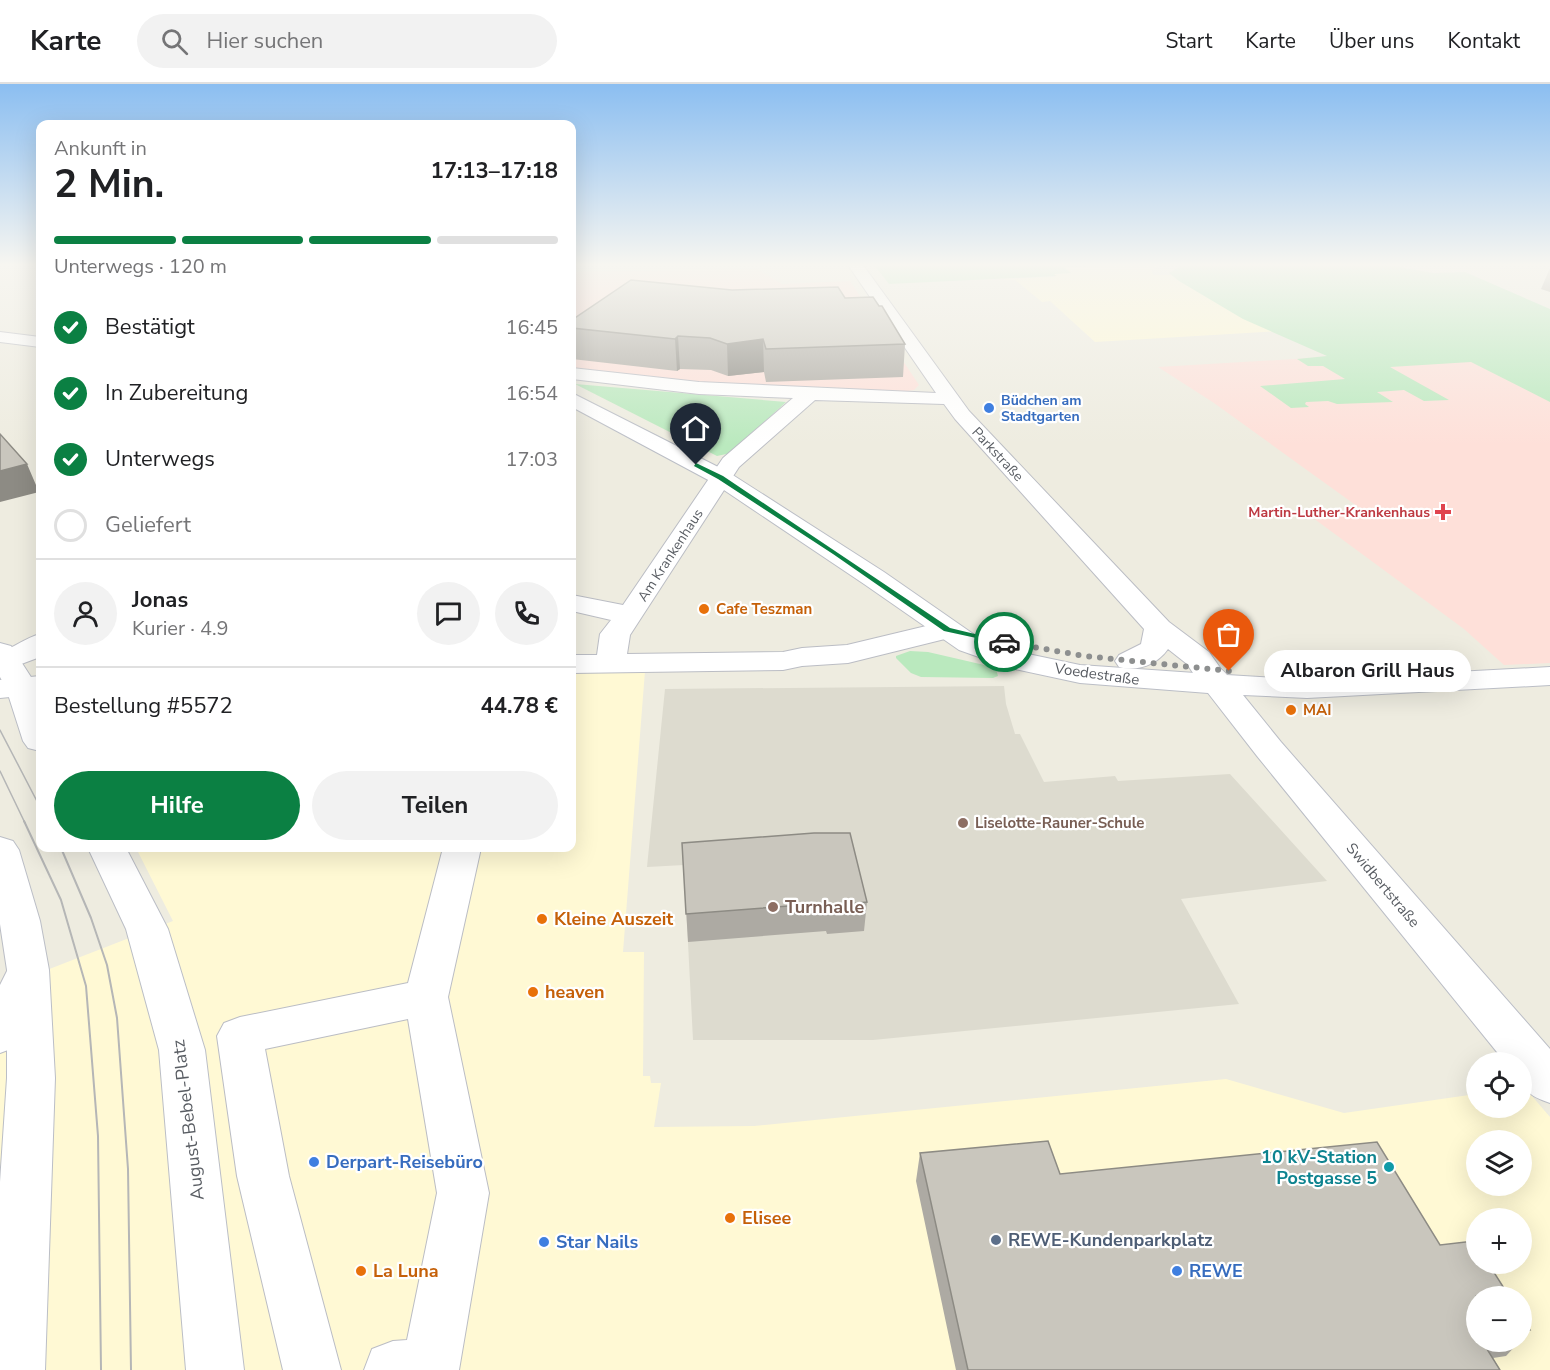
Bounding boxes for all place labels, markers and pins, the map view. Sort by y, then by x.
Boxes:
place label: Büdchen am Stadtgarten [1001,391,1081,426]
marker: Büdchen am Stadtgarten [982,401,996,415]
pin [670,403,721,465]
place label: Martin-Luther-Krankenhaus [1248,503,1430,522]
marker: Martin-Luther-Krankenhaus [1434,503,1452,521]
place label: Cafe Teszman [716,599,812,619]
marker: Cafe Teszman [697,602,711,616]
pin [1203,609,1254,671]
callout: Albaron Grill Haus [1265,650,1472,692]
place label: MAI [1303,700,1331,720]
marker: MAI [1284,703,1298,717]
place label: Liselotte-Rauner-Schule [975,813,1145,833]
marker: Liselotte-Rauner-Schule [956,816,970,830]
place label: Turnhalle [785,895,865,919]
marker: Turnhalle [766,900,780,914]
place label: Kleine Auszeit [554,907,673,931]
marker: Kleine Auszeit [535,912,549,926]
place label: heaven [545,980,605,1004]
marker: heaven [526,985,540,999]
place label: 10 kV-Station Postgasse 5 [1261,1145,1377,1190]
place label: Derpart-Reisebüro [326,1150,483,1174]
marker: Derpart-Reisebüro [307,1155,321,1169]
marker: 10 kV-Station Postgasse 5 [1382,1160,1396,1174]
place label: Elisee [742,1206,792,1230]
marker: Elisee [723,1211,737,1225]
place label: REWE-Kundenparkplatz [1008,1228,1213,1252]
place label: Star Nails [556,1230,638,1254]
marker: REWE-Kundenparkplatz [989,1233,1003,1247]
marker: Star Nails [537,1235,551,1249]
place label: La Luna [373,1259,439,1283]
place label: REWE [1189,1259,1243,1283]
marker: La Luna [354,1264,368,1278]
marker: REWE [1170,1264,1184,1278]

